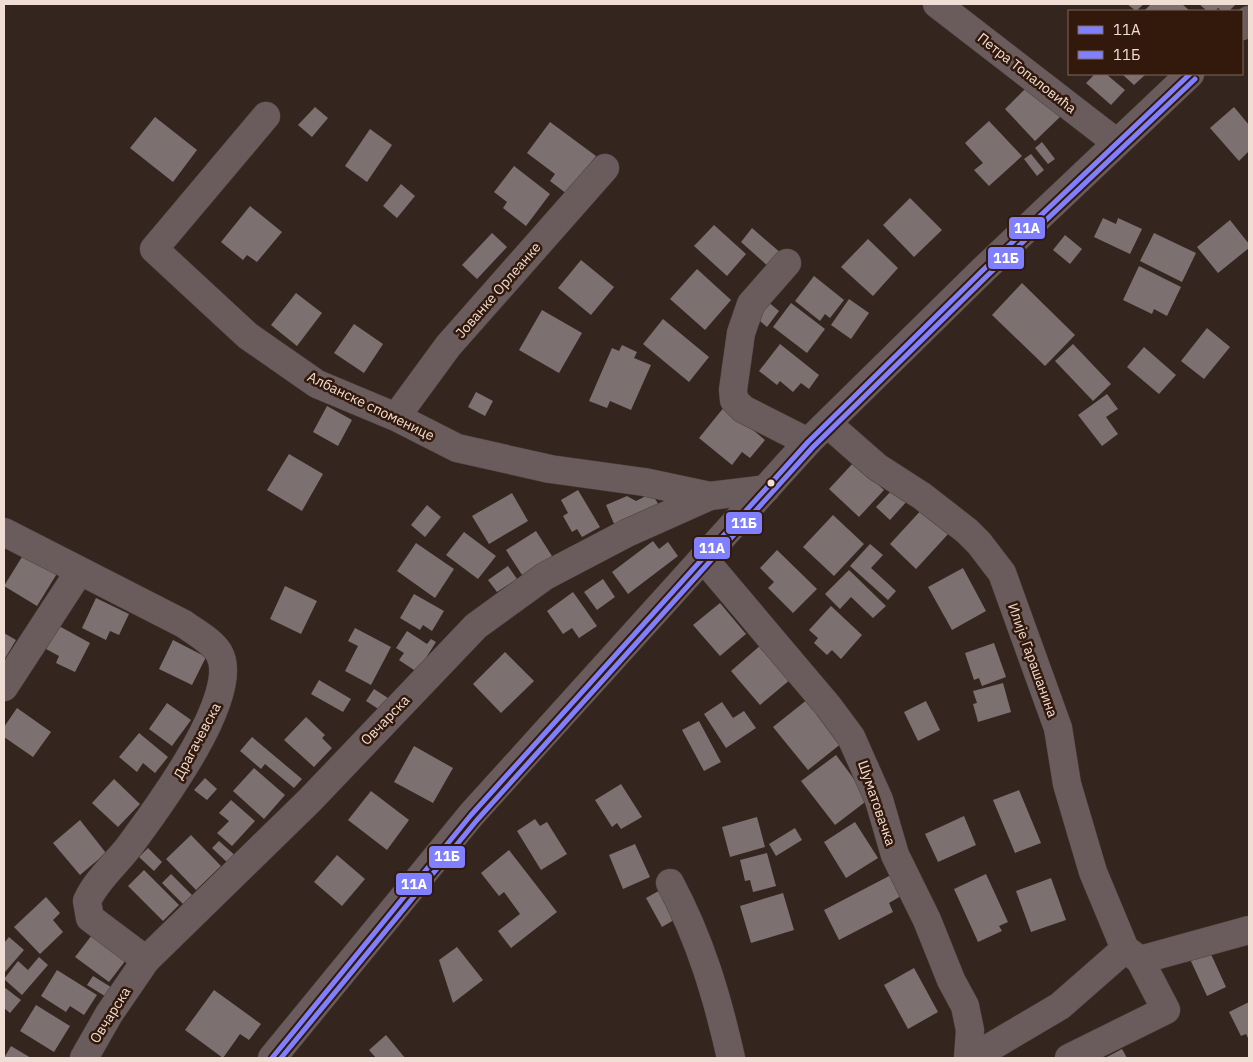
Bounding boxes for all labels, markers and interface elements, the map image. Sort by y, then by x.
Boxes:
legend [1068,10,1243,75]
text: 11А [1113,20,1141,39]
street label: Петра Топаловића [974,29,1080,118]
text: 11Б [1113,45,1141,64]
line badge: 11А [1008,216,1046,240]
text: 11А [1014,219,1041,237]
street label: Јованке Орлеанке [451,238,545,342]
line badge: 11Б [987,246,1025,270]
text: 11Б [993,249,1019,267]
street label: Албанске споменице [305,367,438,445]
unlabelled marker [766,478,776,488]
line badge: 11Б [725,511,763,535]
text: 11Б [731,514,757,532]
line badge: 11А [693,536,731,560]
text: 11А [699,539,726,557]
street label: Илије Гарашанина [1004,600,1062,720]
street label: Овчарска [357,691,414,749]
street label: Драгачевска [169,699,225,782]
street label: Шуматовачка [854,758,900,849]
line badge: 11Б [428,845,466,869]
text: 11Б [434,847,460,865]
line badge: 11А [395,872,433,896]
text: 11А [401,875,428,893]
street label: Овчарска [86,983,135,1046]

